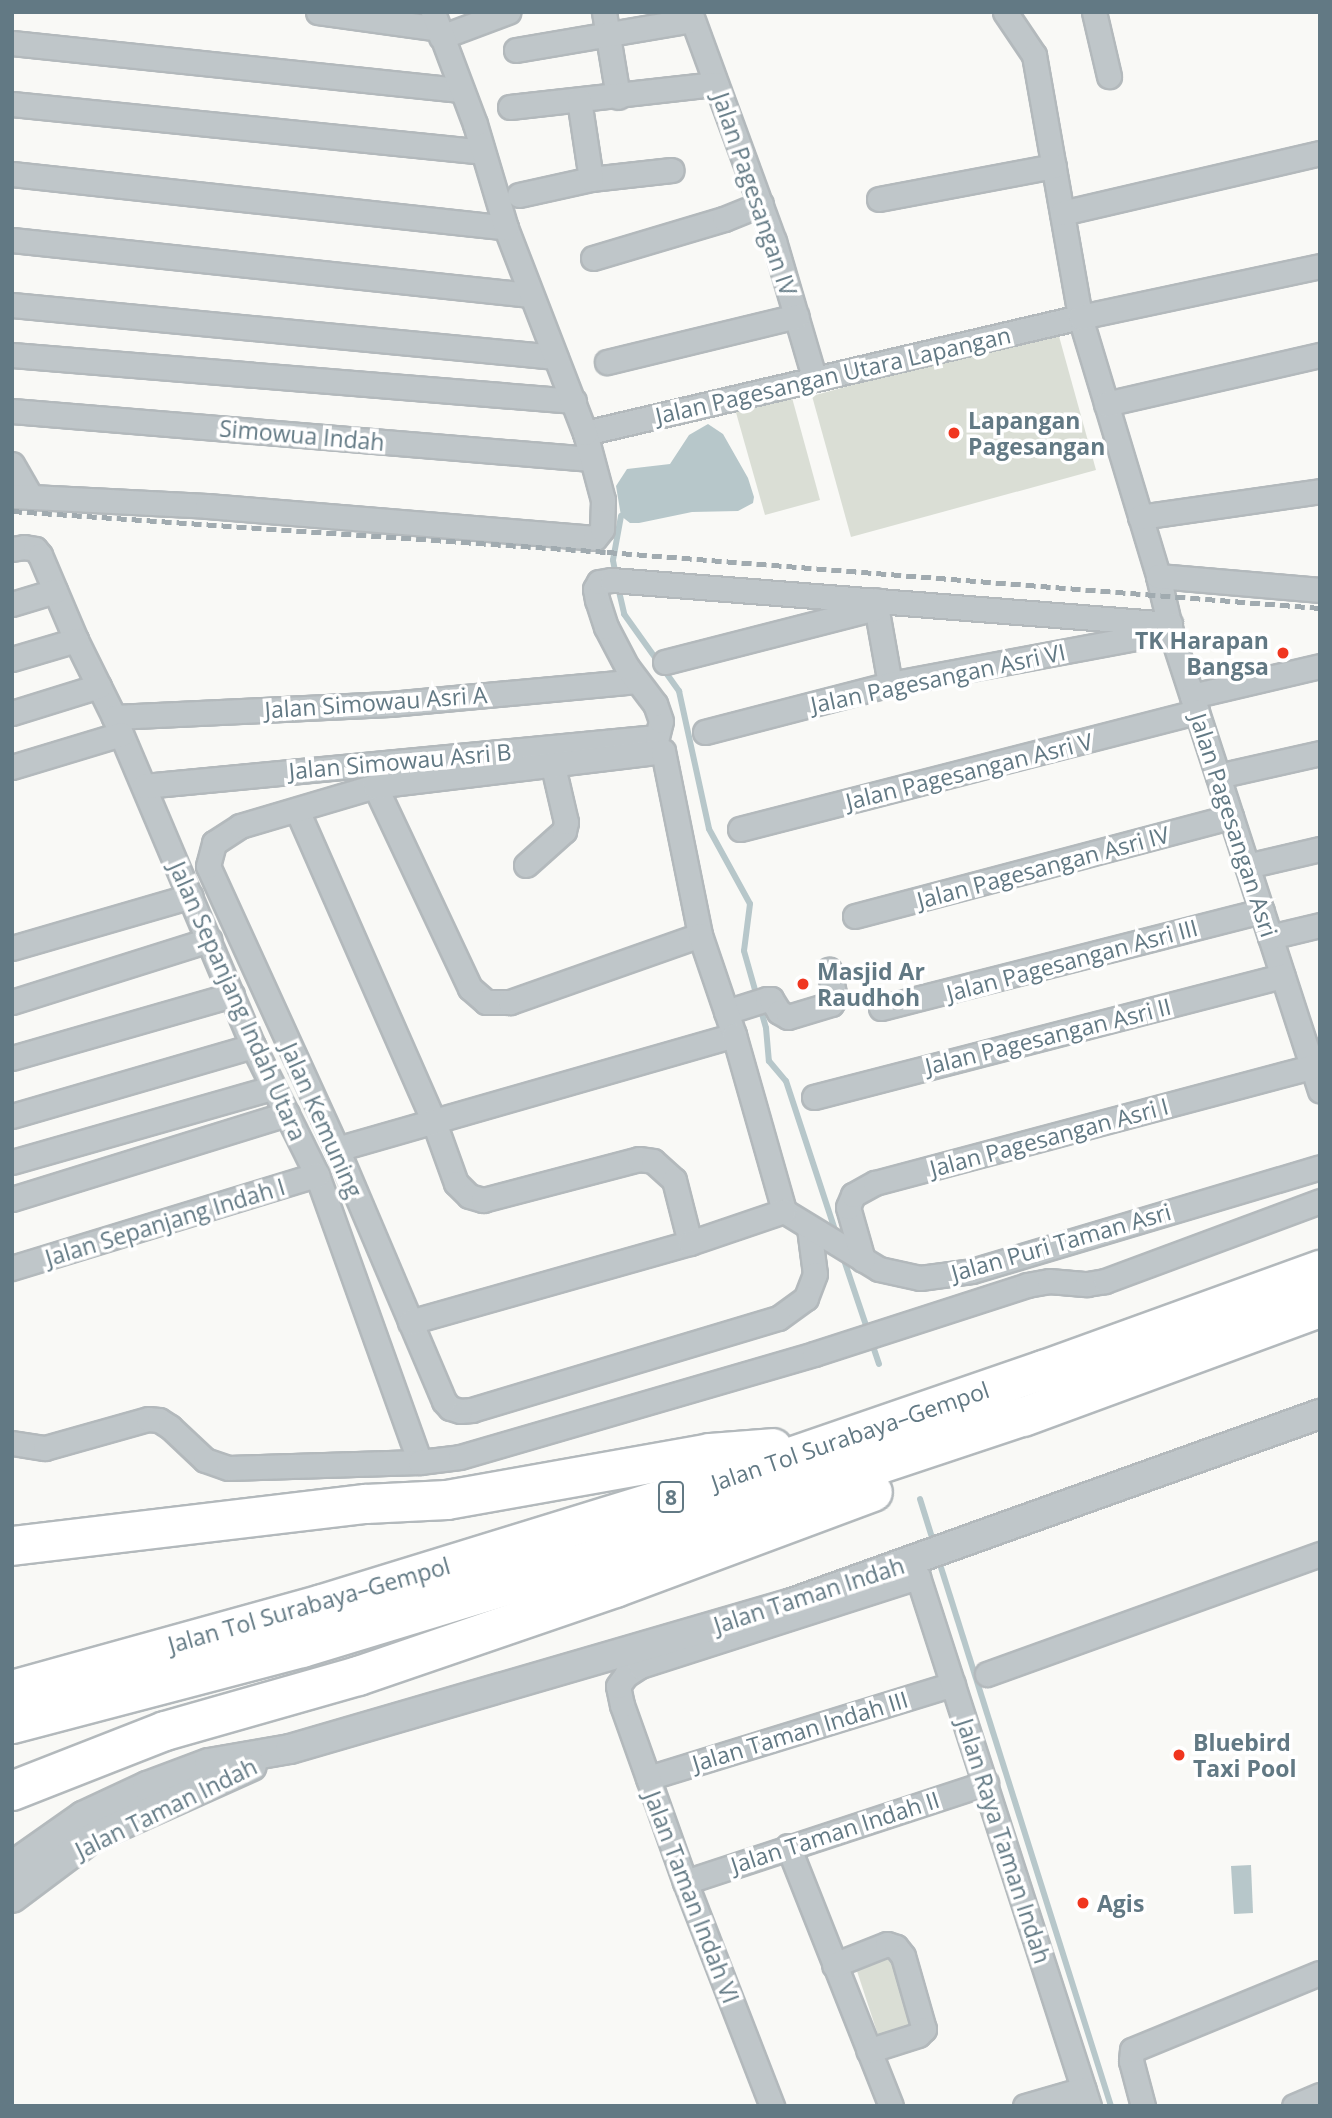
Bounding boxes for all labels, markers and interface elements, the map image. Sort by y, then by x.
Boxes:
street label: Jalan Pagesangan IV [707,89,803,299]
street label: Jalan Pagesangan Utara Lapangan [653,321,1013,429]
place label: Lapangan Pagesangan [968,406,1105,460]
street label: Simowua Indah [218,414,386,456]
marker: Lapangan Pagesangan [946,425,962,441]
place label: TK Harapan Bangsa [1135,626,1269,680]
street label: Jalan Pagesangan Asri VI [808,638,1068,718]
marker: TK Harapan Bangsa [1275,645,1291,661]
street label: Jalan Simowau Asri A [264,680,488,724]
street label: Jalan Pagesangan Asri [1185,710,1283,940]
street label: Jalan Pagesangan Asri V [843,727,1095,815]
street label: Jalan Simowau Asri B [288,738,512,784]
street label: Jalan Pagesangan Asri IV [914,820,1172,914]
street label: Jalan Sepanjang Indah Utara [164,857,312,1145]
street label: Jalan Pagesangan Asri III [943,913,1201,1007]
place label: Masjid Ar Raudhoh [817,957,925,1011]
marker: Masjid Ar Raudhoh [795,976,811,992]
street label: Jalan Pagesangan Asri II [922,992,1174,1080]
street label: Jalan Kemuning [276,1038,368,1202]
street label: Jalan Pagesangan Asri I [927,1092,1171,1182]
street label: Jalan Sepanjang Indah I [42,1172,288,1272]
street label: Jalan Puri Taman Asri [948,1197,1174,1287]
street label: Jalan Tol Surabaya–Gempol [707,1375,993,1497]
road number: 8 [657,1480,685,1514]
street label: Jalan Tol Surabaya–Gempol [165,1551,453,1659]
street label: Jalan Taman Indah [710,1551,908,1639]
street label: Jalan Taman Indah III [689,1685,911,1777]
street label: Jalan Raya Taman Indah [951,1715,1057,1967]
place label: Bluebird Taxi Pool [1193,1728,1296,1782]
marker: Bluebird Taxi Pool [1171,1747,1187,1763]
street label: Jalan Taman Indah [71,1752,261,1864]
street label: Jalan Taman Indah II [727,1785,943,1879]
street label: Jalan Taman Indah VI [639,1787,745,2007]
place label: Agis [1097,1889,1144,1917]
marker: Agis [1075,1895,1091,1911]

